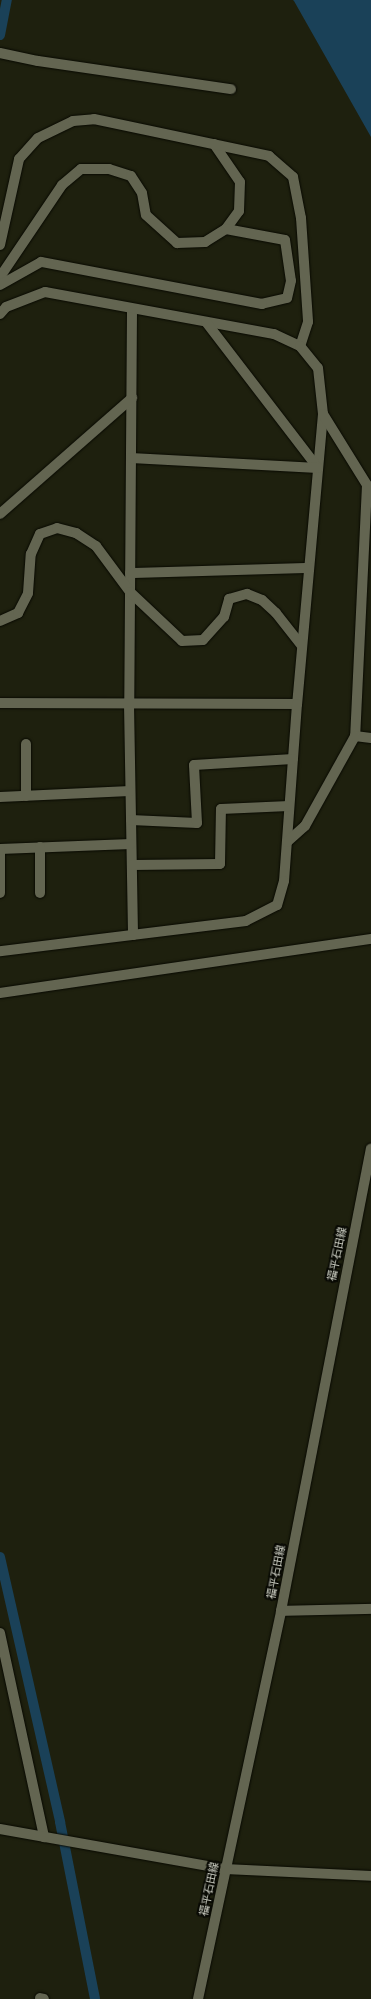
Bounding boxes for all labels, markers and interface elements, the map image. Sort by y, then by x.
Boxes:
street label: 福平石田線 [325,1226,349,1282]
street label: 福平石田線 [264,1544,288,1600]
street label: 福平石田線 [197,1861,221,1917]

